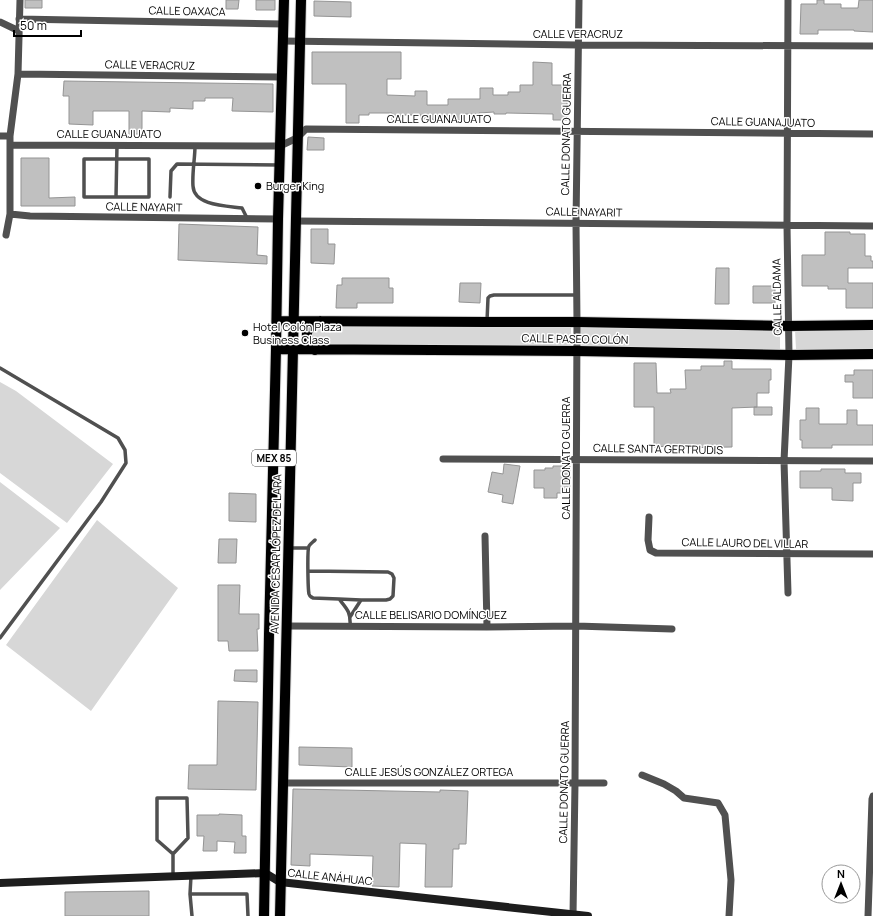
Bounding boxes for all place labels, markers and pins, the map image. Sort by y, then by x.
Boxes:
place label: Burger King [266,178,324,193]
marker: Burger King [253,181,263,191]
place label: Hotel Colón Plaza Business Class [253,319,342,347]
marker: Hotel Colón Plaza Business Class [240,328,250,338]

